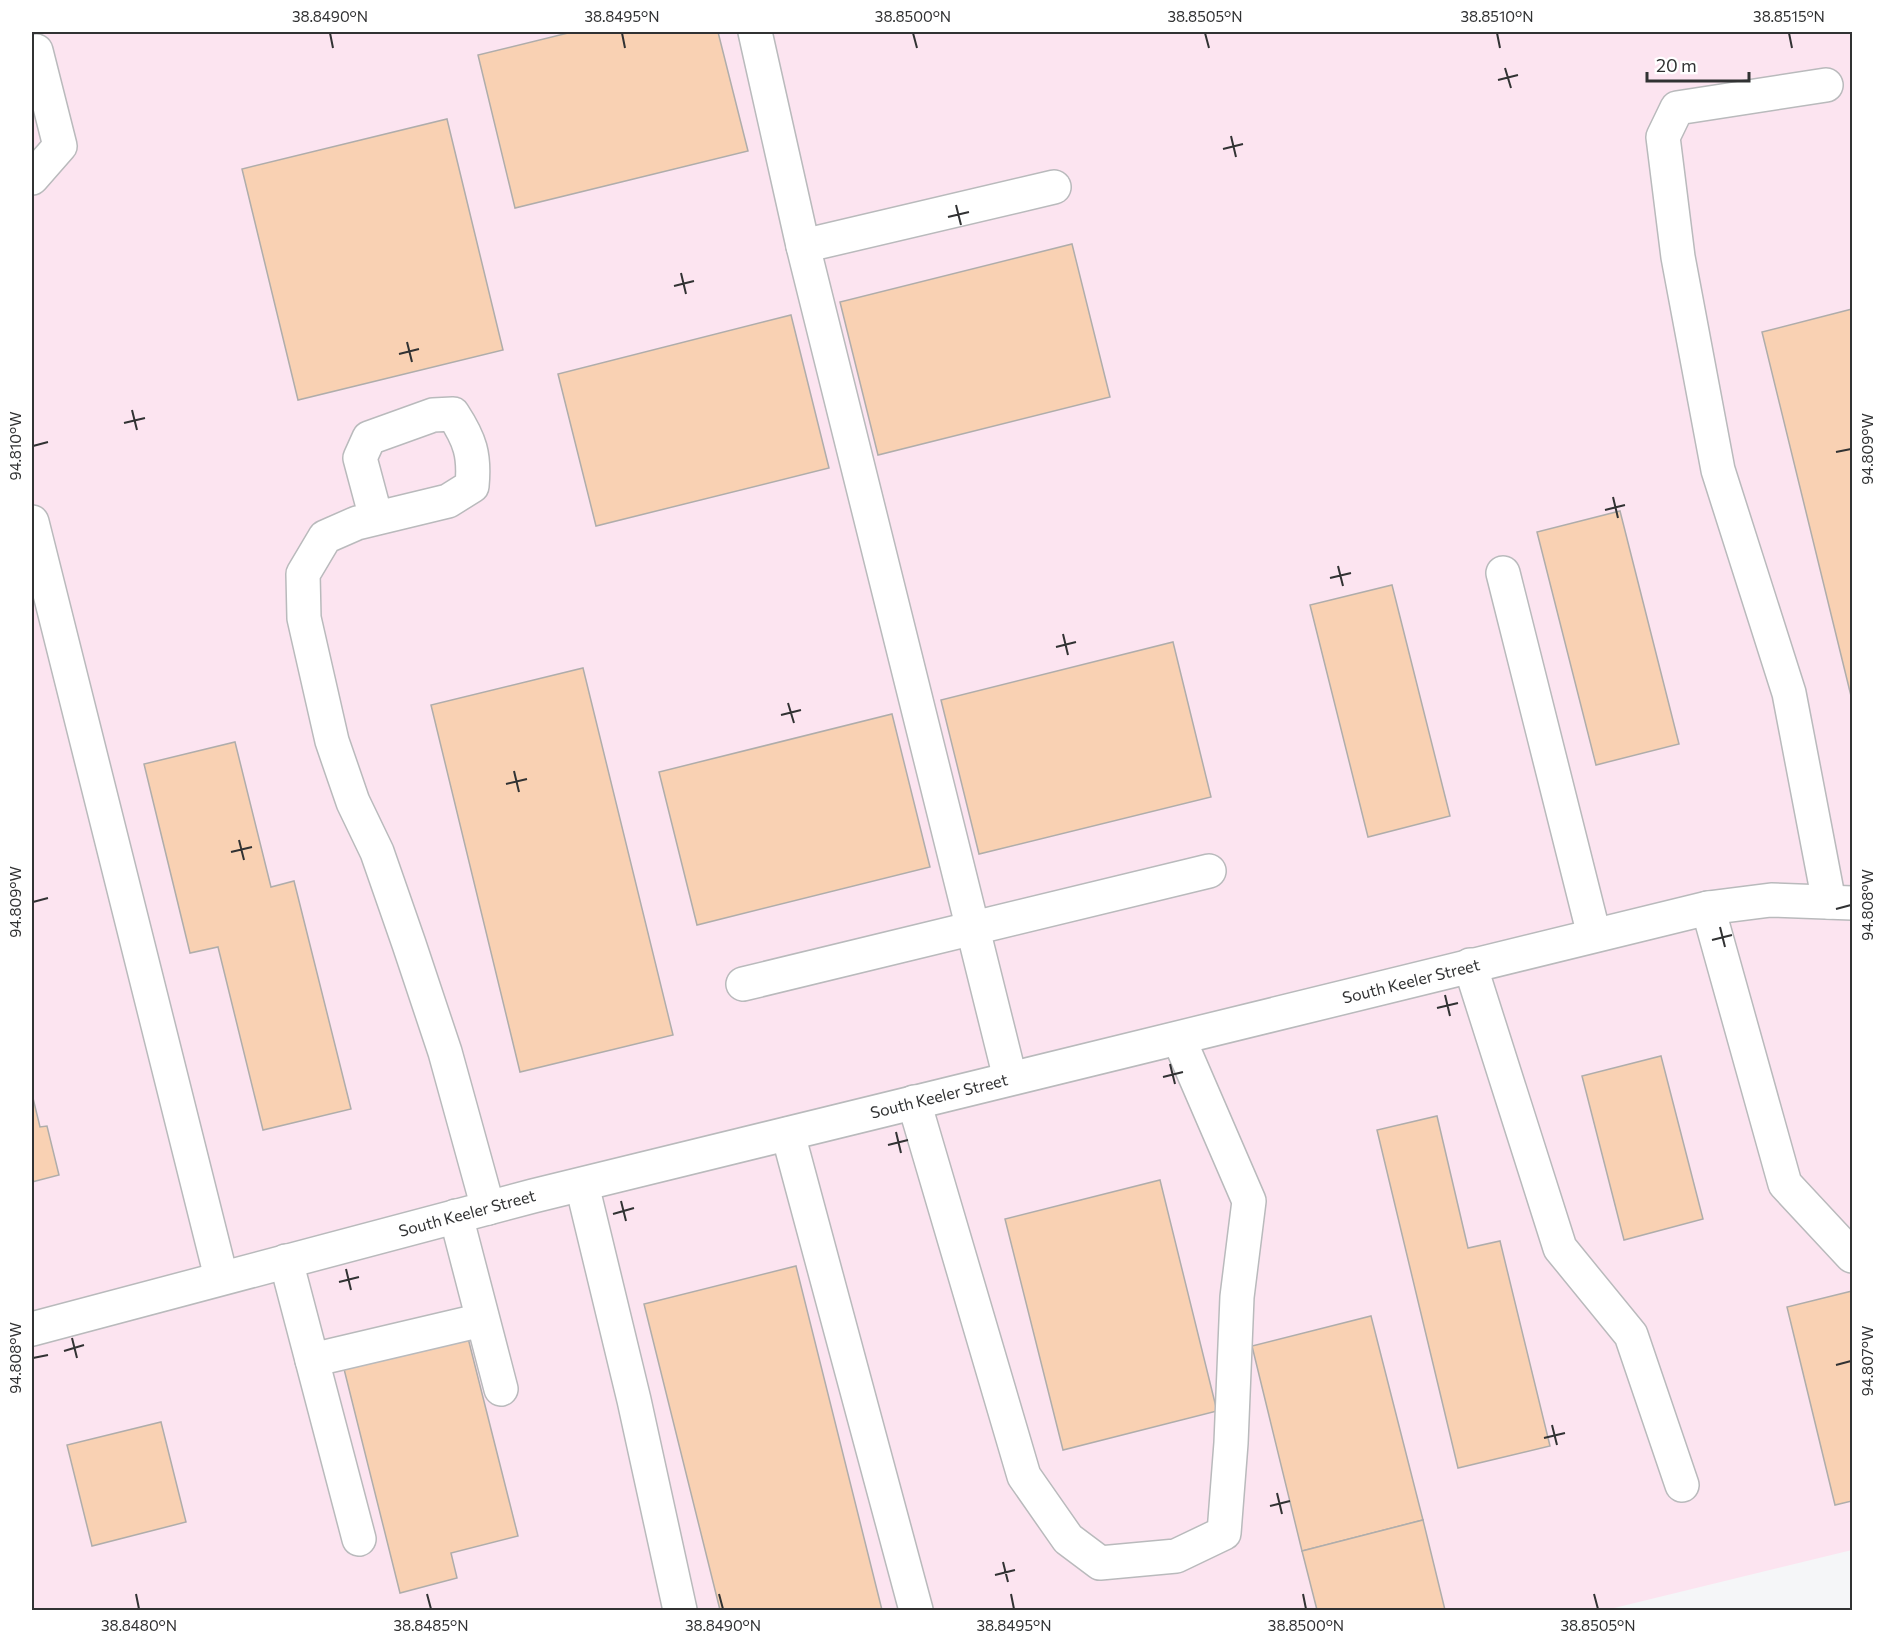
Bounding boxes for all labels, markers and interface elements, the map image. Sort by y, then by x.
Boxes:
text: 38.8490°N [292,7,368,25]
text: 38.8495°N [585,7,659,25]
text: 38.8500°N [875,7,951,25]
text: 38.8505°N [1167,7,1243,25]
text: 38.8510°N [1461,7,1533,25]
text: 38.8515°N [1753,7,1825,25]
scale bar [1647,45,1749,83]
text: 20 m [1656,54,1697,76]
text: 94.810°W [6,412,24,480]
text: 94.809°W [1858,413,1876,485]
text: 94.809°W [6,866,24,938]
text: 94.808°W [1858,869,1876,941]
street label: South Keeler Street [1340,954,1482,1007]
street label: South Keeler Street [868,1069,1010,1122]
street label: South Keeler Street [396,1185,538,1240]
text: 94.808°W [6,1322,24,1394]
text: 94.807°W [1858,1326,1876,1396]
text: 38.8480°N [101,1616,177,1634]
text: 38.8485°N [394,1616,468,1634]
text: 38.8490°N [685,1616,761,1634]
text: 38.8495°N [977,1616,1051,1634]
text: 38.8500°N [1268,1616,1344,1634]
text: 38.8505°N [1560,1616,1636,1634]

